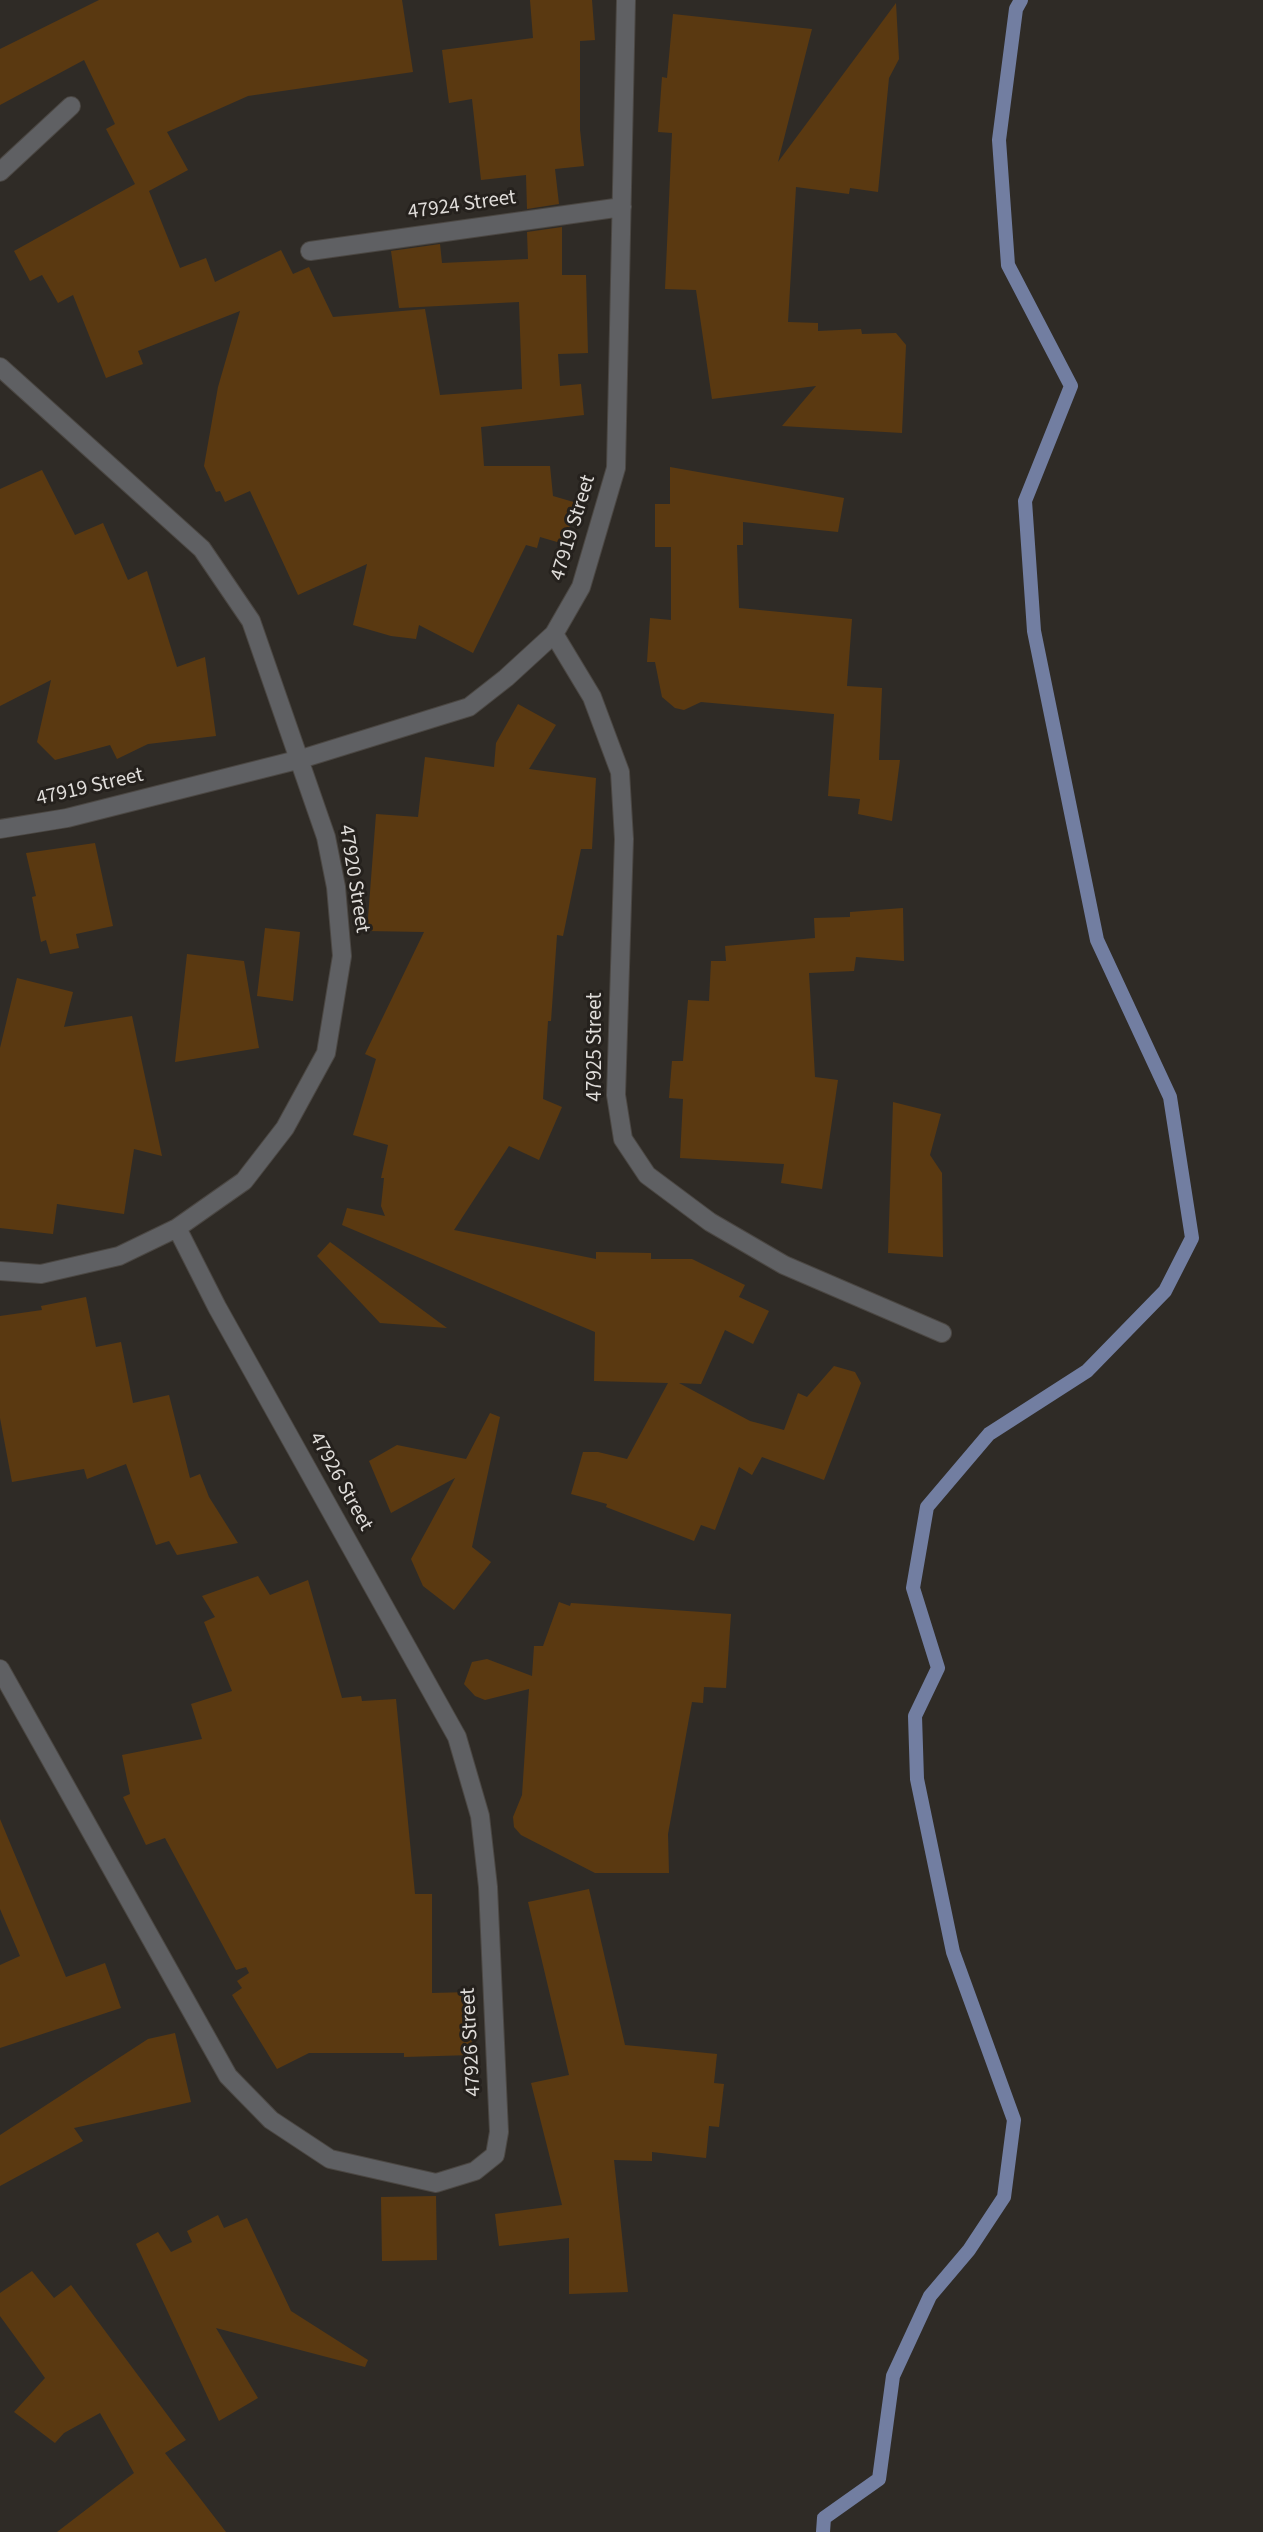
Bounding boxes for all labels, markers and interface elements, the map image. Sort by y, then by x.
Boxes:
street label: 47924 Street [406,186,518,226]
street label: 47919 Street [546,472,602,584]
street label: 47919 Street [34,763,146,813]
street label: 47920 Street [332,823,374,935]
street label: 47925 Street [583,993,609,1101]
street label: 47926 Street [303,1428,377,1536]
street label: 47926 Street [457,1987,487,2097]

